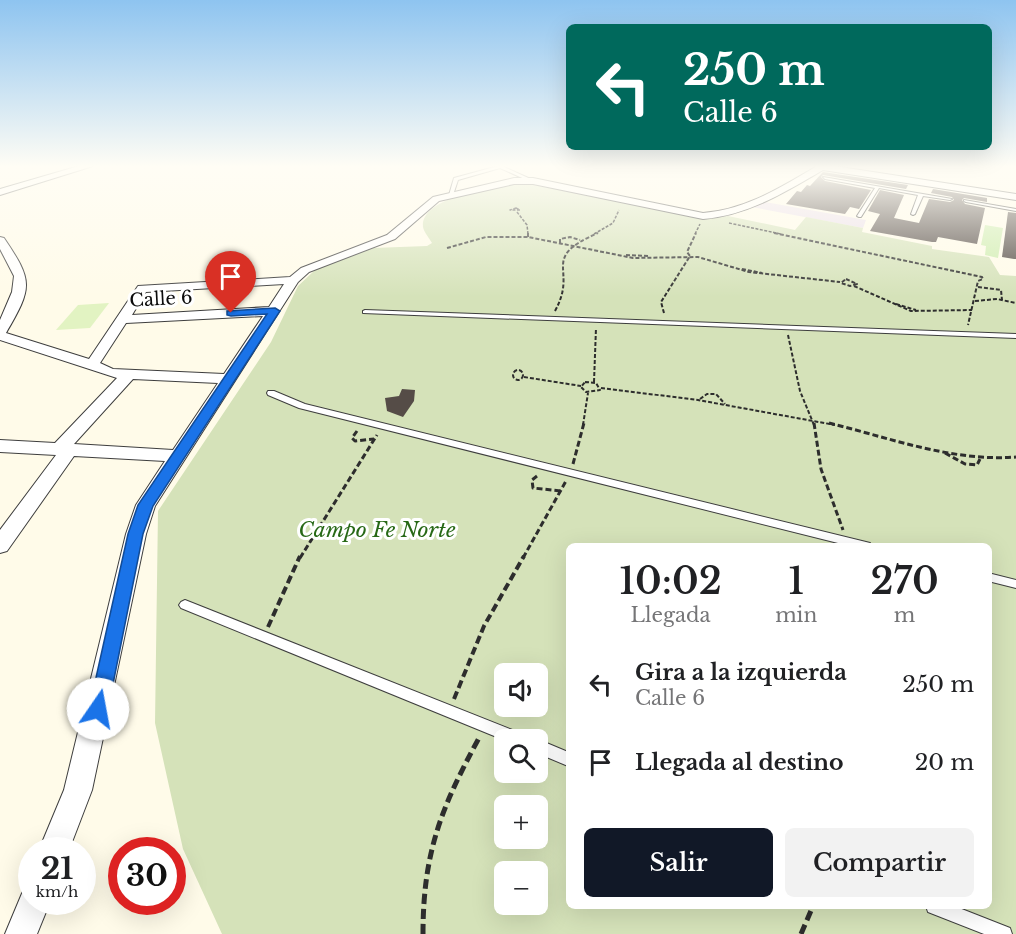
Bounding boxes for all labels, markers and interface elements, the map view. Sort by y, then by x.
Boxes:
text: 250 m [683,44,825,96]
icon: left [584,48,662,126]
text: Calle 6 [683,96,778,129]
pin [205,251,256,313]
icon: arrive [214,260,247,293]
street label: Calle 6 [129,286,193,312]
park label: Campo Fe Norte [298,517,456,543]
text: 10:02 [619,559,722,604]
text: 1 [788,559,804,604]
text: 270 [871,559,939,604]
text: Llegada [630,603,711,627]
text: min [775,603,817,627]
text: m [894,603,915,627]
text: Gira a la izquierda [635,659,847,686]
map controls [494,663,548,915]
button: sound [494,663,548,717]
icon: left [584,668,617,701]
text: 250 m [902,671,974,698]
position arrow [66,677,130,741]
text: Calle 6 [635,686,705,710]
button: search [494,729,548,783]
icon: arrive [584,746,617,779]
text: Llegada al destino [635,749,844,776]
text: 20 m [915,749,974,776]
button: + [494,795,548,849]
button: Salir [584,828,773,897]
button: Compartir [785,828,974,897]
speed limit sign: 30 [108,837,186,915]
text: 21 [41,850,73,887]
button: − [494,861,548,915]
text: km/h [36,882,78,901]

